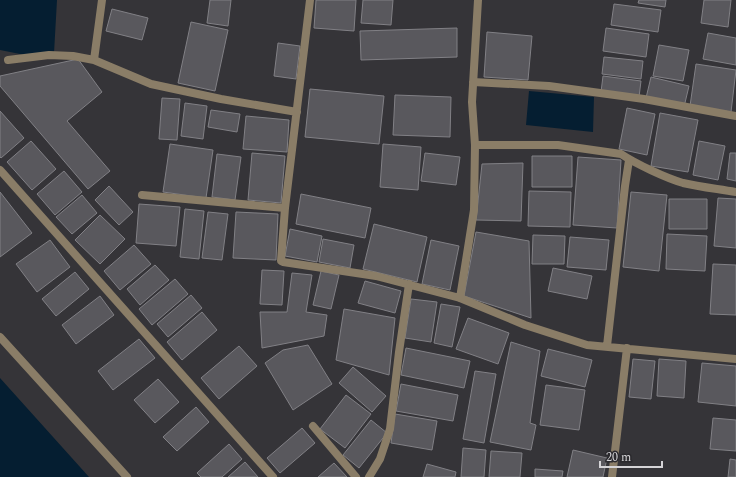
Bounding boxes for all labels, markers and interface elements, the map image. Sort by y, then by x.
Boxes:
scale bar [600,443,662,469]
text: 20 m [606,448,631,467]

